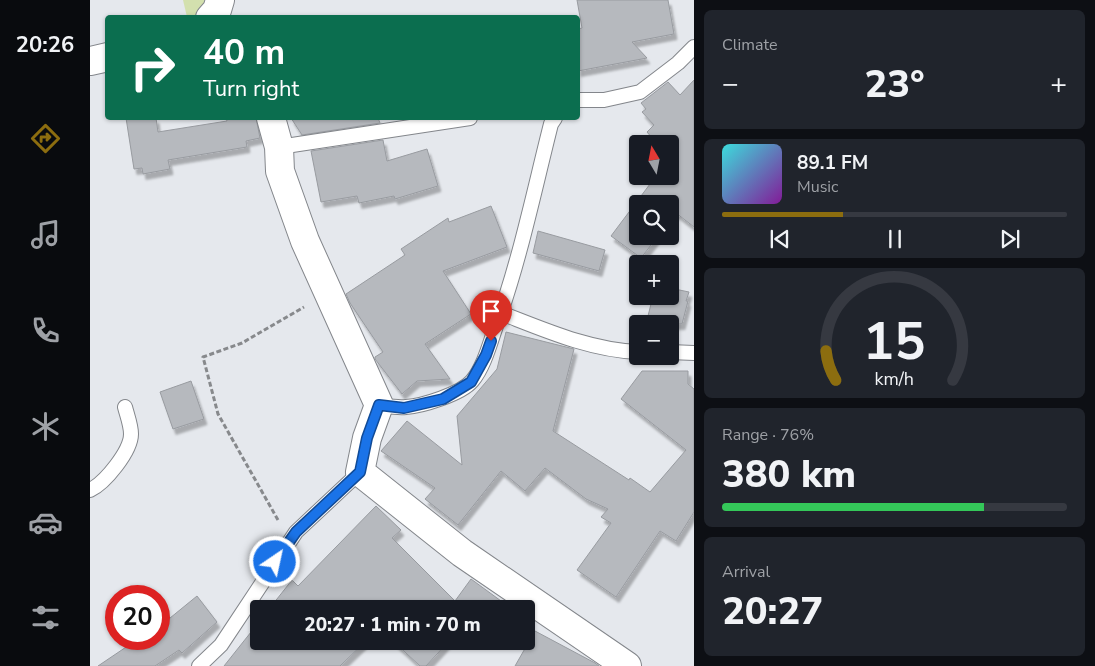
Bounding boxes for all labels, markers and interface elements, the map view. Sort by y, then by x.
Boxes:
text: 40 m [203,29,285,76]
text: 20:26 [16,30,74,60]
text: Climate [722,34,777,56]
icon: right [120,35,185,100]
text: 23° [864,59,925,110]
text: − [722,65,739,103]
text: + [1050,65,1067,103]
text: Turn right [203,74,299,104]
icon: directions [28,121,63,156]
north arrow [629,135,679,185]
map controls [629,135,679,365]
text: 89.1 FM [797,150,868,176]
text: Music [797,176,838,198]
button: search [629,195,679,245]
icon: music [28,217,63,252]
icon: previous [766,225,794,253]
icon: pause [881,225,909,253]
icon: next [996,225,1024,253]
button: + [629,255,679,305]
pin [470,290,512,341]
icon: arrive [477,297,505,325]
text: 15 [863,306,926,377]
icon: phone [28,313,63,348]
button: − [629,315,679,365]
text: km/h [875,367,914,391]
icon: climate [28,409,63,444]
text: Range · 76% [722,424,814,446]
text: 380 km [722,449,856,500]
icon: car [28,505,63,540]
position arrow [248,535,300,587]
text: Arrival [722,561,770,583]
speed limit sign: 20 [105,585,170,650]
text: 20:27 [722,586,823,637]
icon: filters [28,600,63,635]
text: 20:27 · 1 min · 70 m [304,612,481,638]

